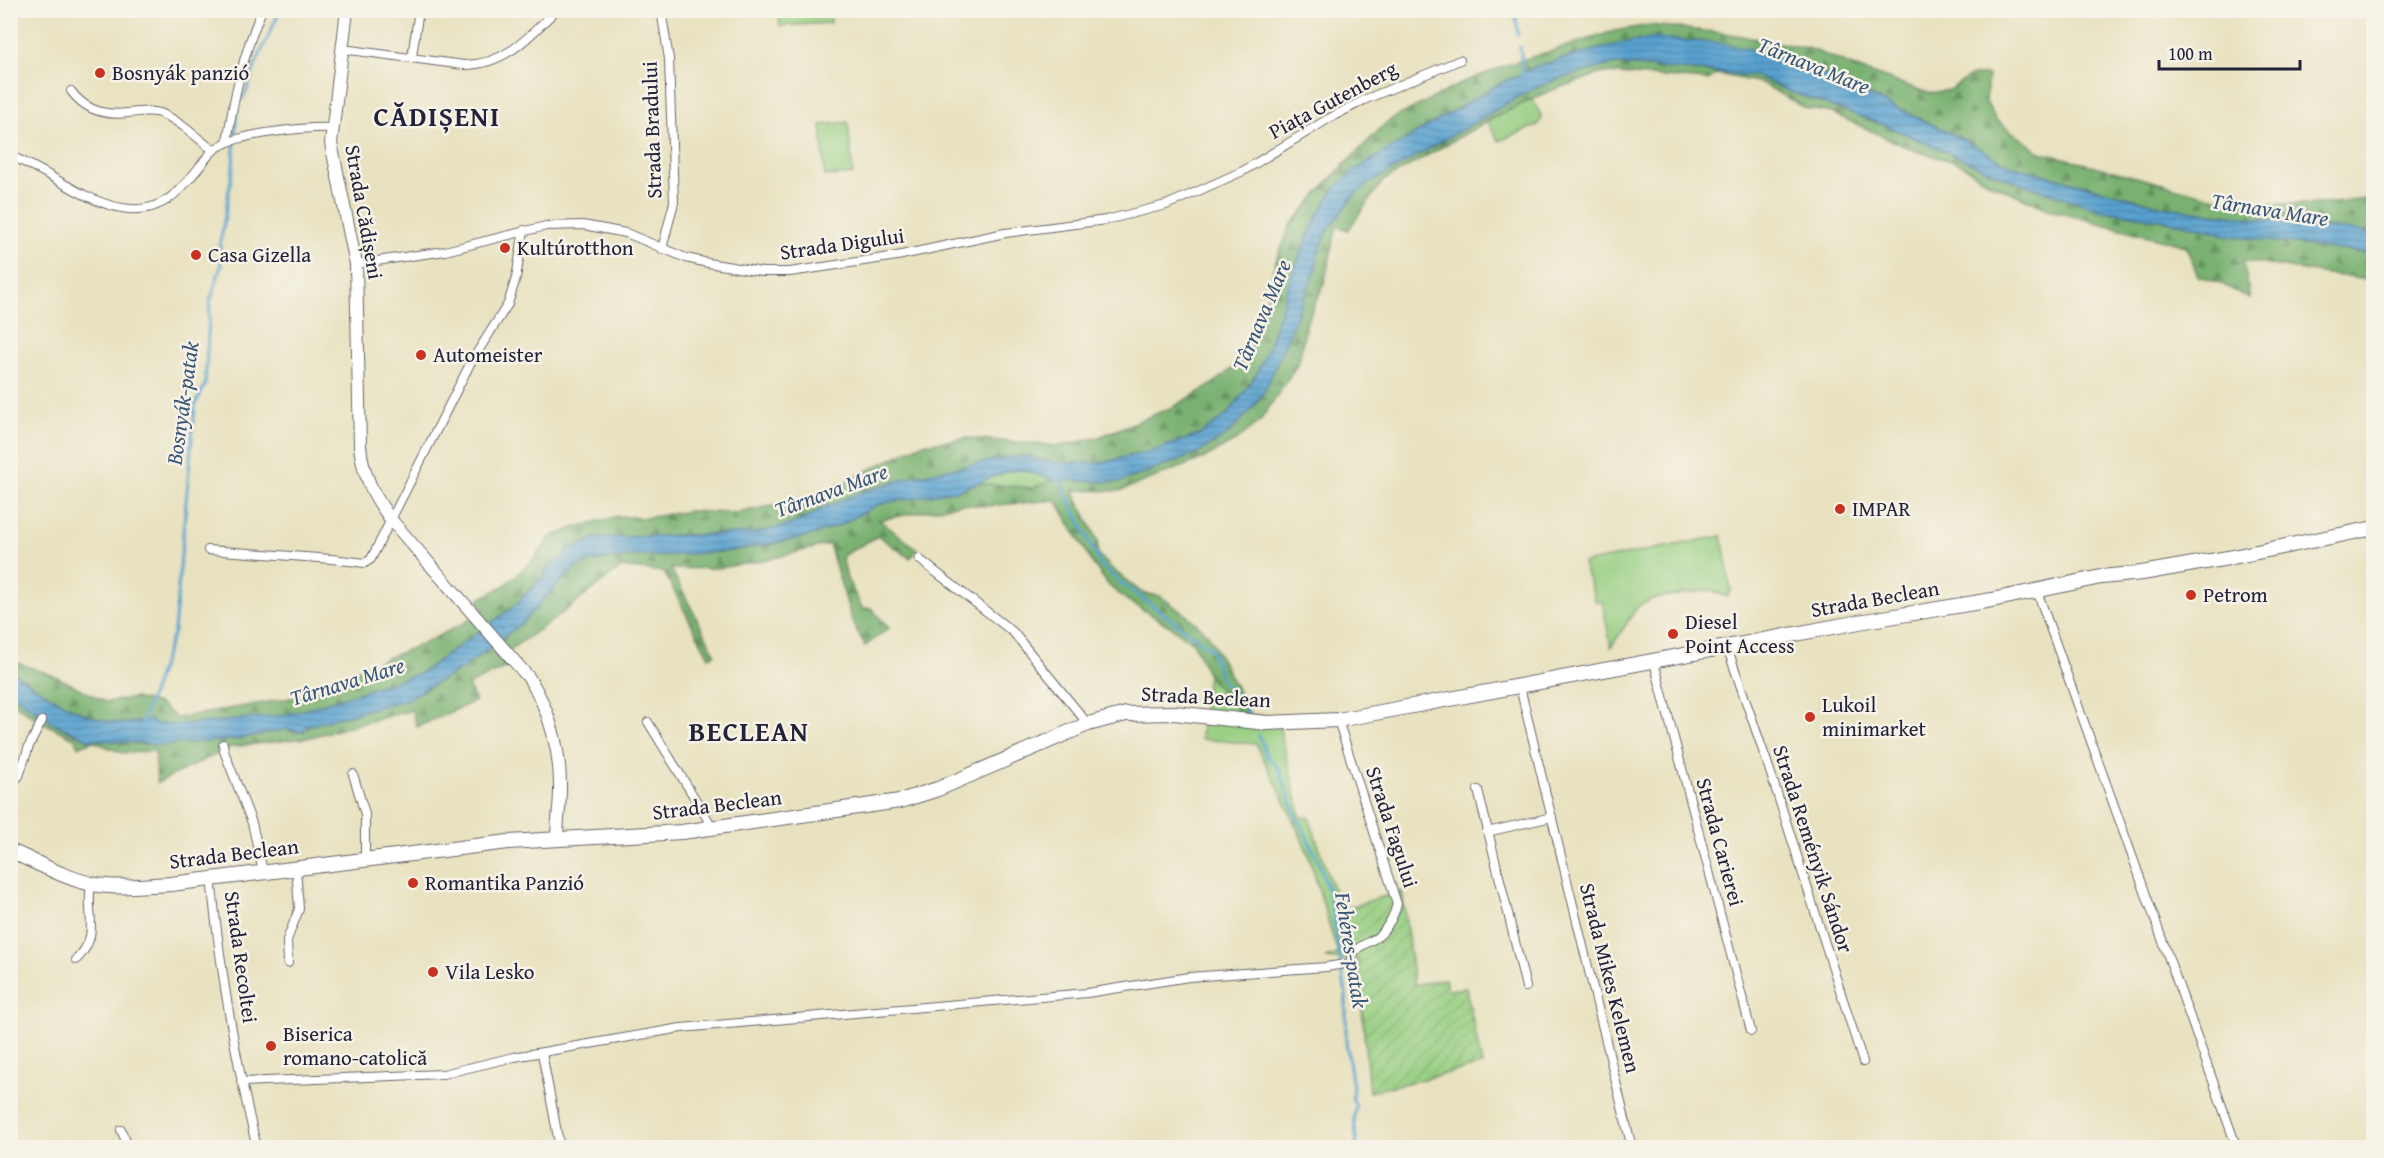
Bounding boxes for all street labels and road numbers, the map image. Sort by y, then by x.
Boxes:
street label: Piața Gutenberg [1263,52,1403,147]
street label: Strada Bradului [634,61,669,199]
street label: Strada Cădișeni [337,142,392,282]
street label: Strada Digului [778,219,906,268]
street label: Strada Beclean [1808,572,1942,625]
street label: Strada Beclean [1140,678,1272,715]
street label: Strada Reményik Sándor [1765,741,1862,957]
street label: Strada Fagului [1358,762,1427,892]
street label: Strada Carierei [1688,774,1753,910]
street label: Strada Beclean [651,781,784,828]
street label: Strada Beclean [168,830,301,877]
street label: Strada Mikes Kelemen [1572,880,1649,1076]
street label: Strada Recoltei [217,889,266,1025]

